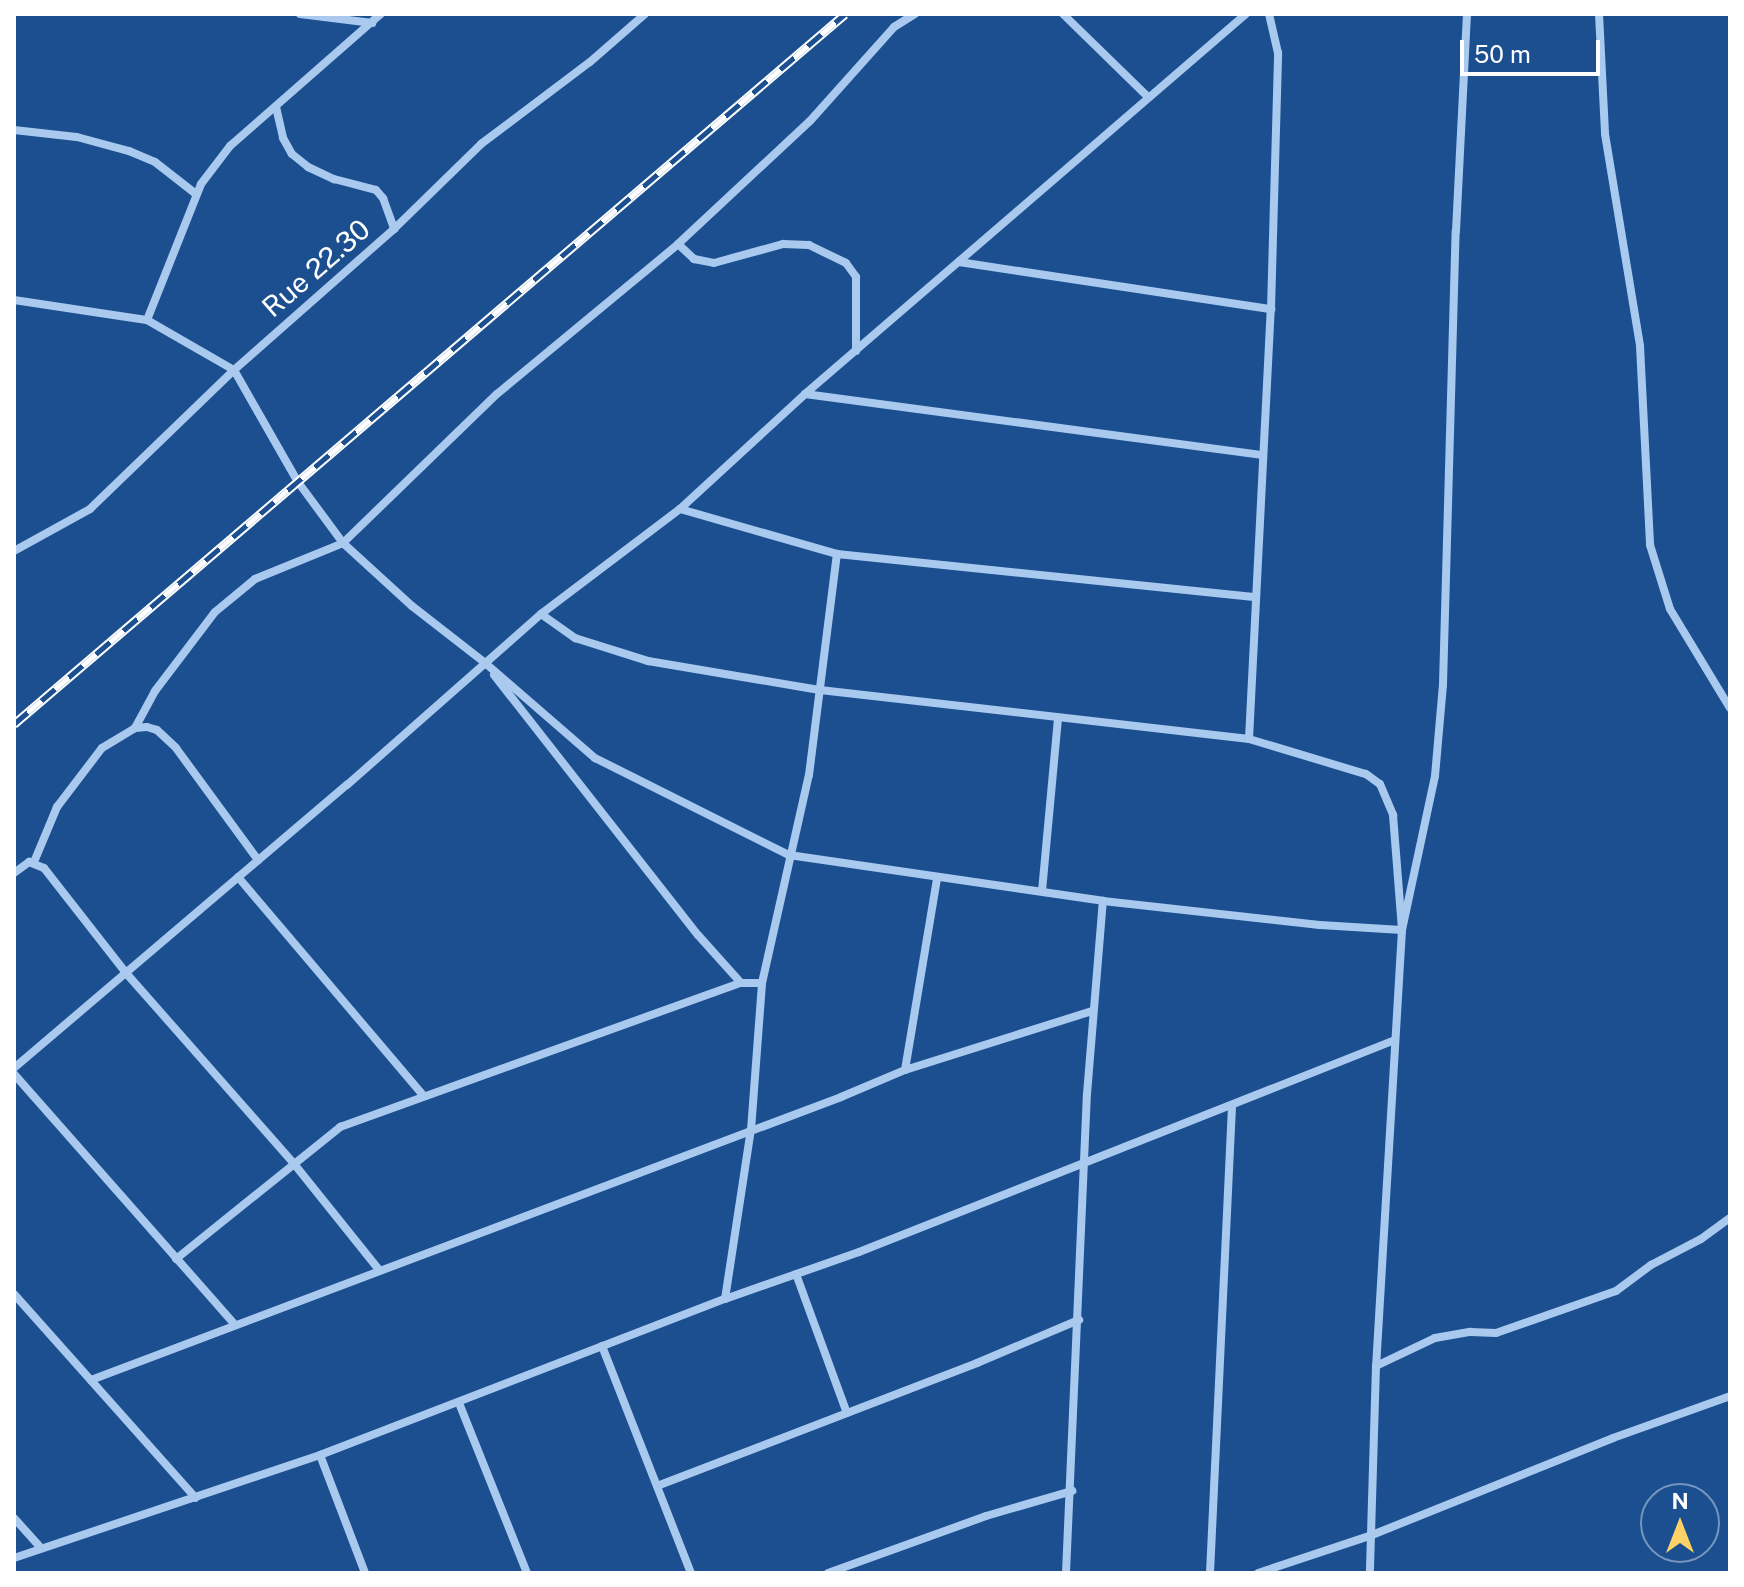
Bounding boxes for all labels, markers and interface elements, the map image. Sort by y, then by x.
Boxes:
scale bar [1464,24,1604,74]
text: 50 m [1474,40,1531,68]
street label: Rue 22.30 [255,212,377,324]
north arrow [1640,1483,1720,1563]
text: N [1671,1488,1689,1514]

